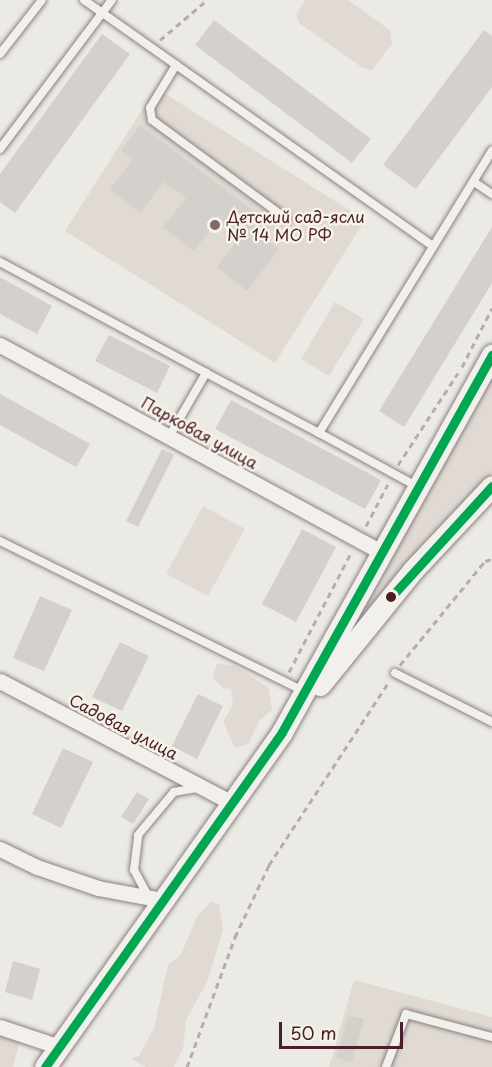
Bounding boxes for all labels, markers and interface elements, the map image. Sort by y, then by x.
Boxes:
place label: Детский сад-ясли № 14 МО РФ [227,206,366,244]
marker: Детский сад-ясли № 14 МО РФ [208,218,222,232]
street label: Парковая улица [138,392,262,472]
unlabelled marker [385,591,397,603]
street label: Садовая улица [66,689,182,763]
scale bar [282,1010,406,1048]
text: 50 m [290,1019,337,1046]

